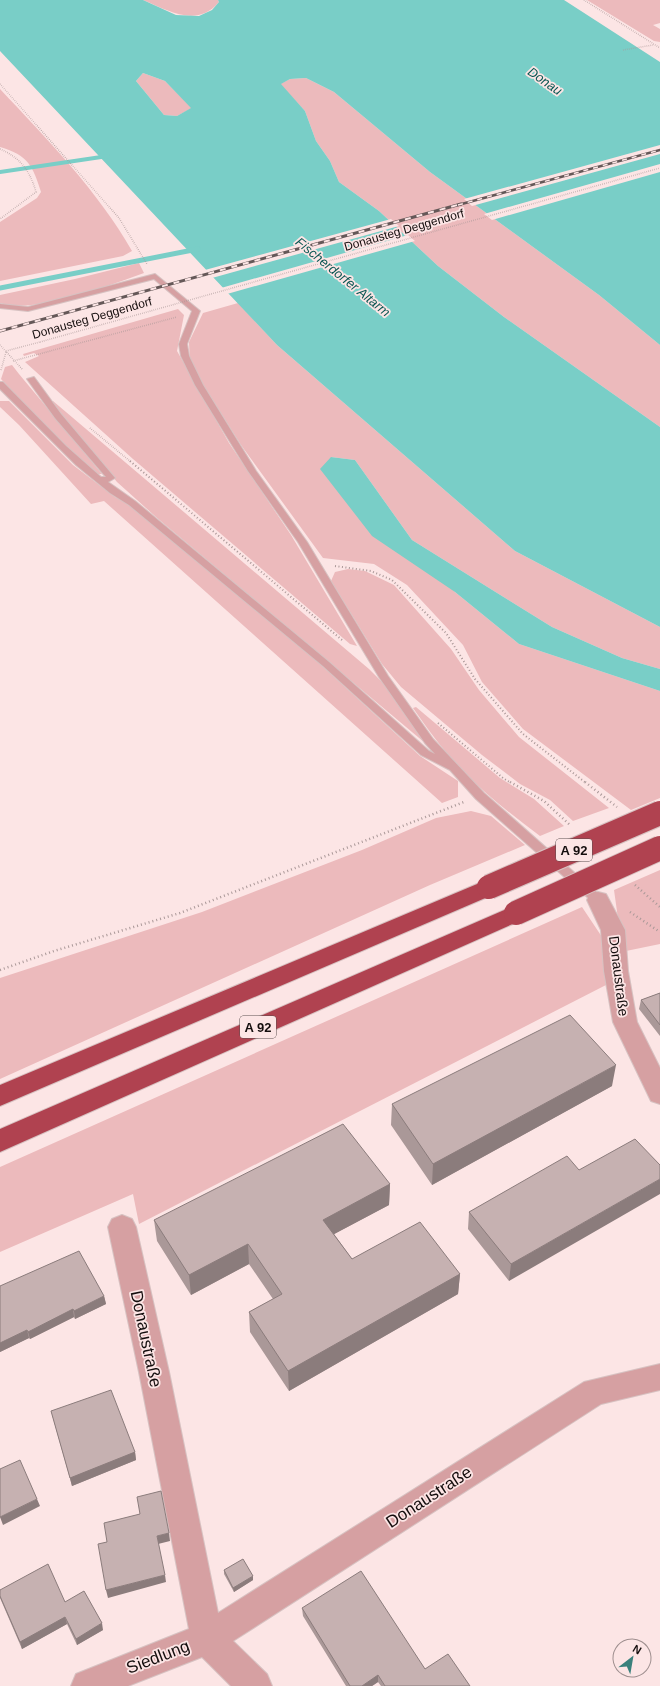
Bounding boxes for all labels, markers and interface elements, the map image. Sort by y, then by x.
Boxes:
water label: Donau [525,64,565,98]
street label: Donausteg Deggendorf [342,206,466,254]
water label: Fischerdorfer Altarm [293,234,393,320]
street label: Donausteg Deggendorf [30,294,154,342]
road number: A 92 [556,839,592,861]
street label: Donaustraße [606,935,632,1017]
road number: A 92 [240,1016,276,1038]
street label: Donaustraße [126,1289,166,1389]
street label: Donaustraße [383,1462,475,1532]
street label: Siedlung [124,1636,192,1678]
north arrow [612,1638,652,1678]
text: N [631,1642,644,1657]

